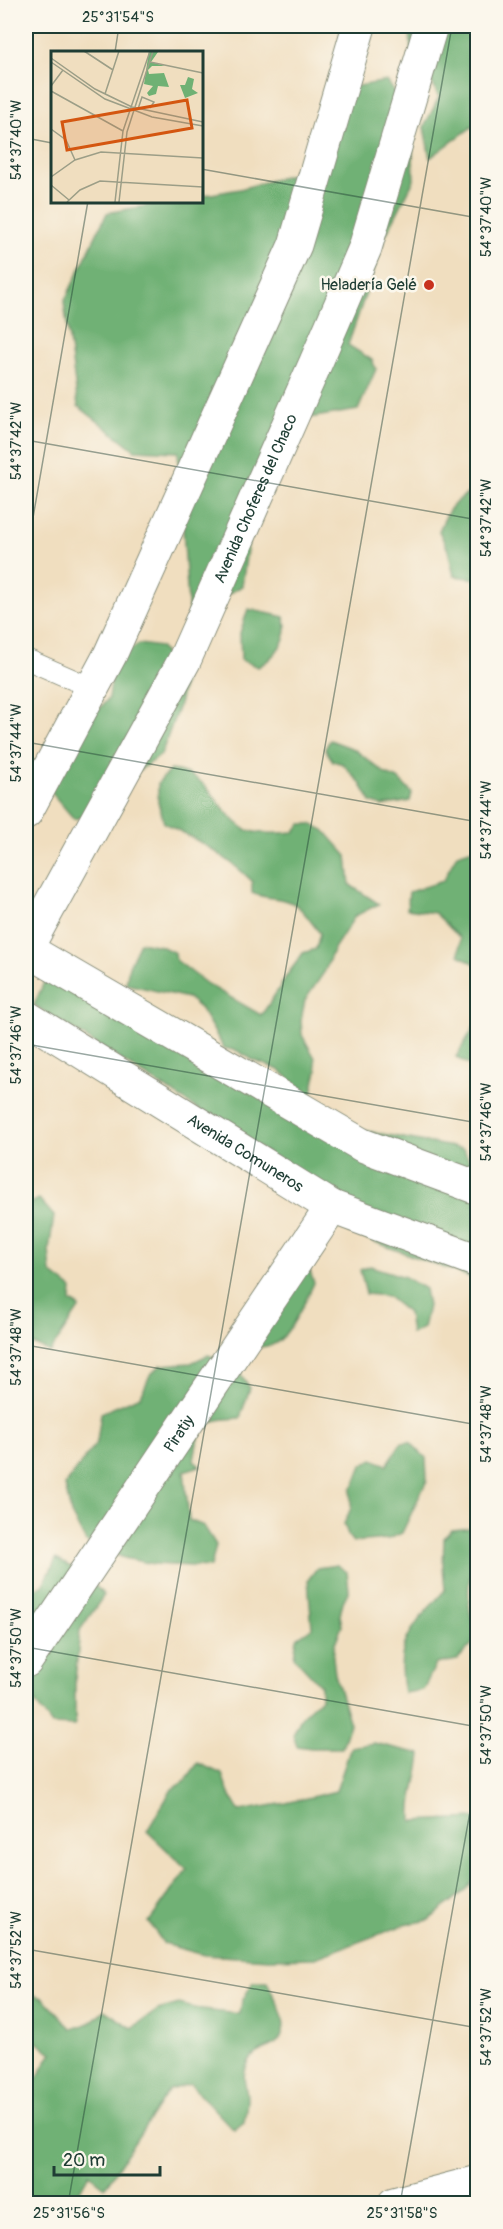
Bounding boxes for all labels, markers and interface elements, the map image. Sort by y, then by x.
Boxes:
text: 25°31'54"S [82,8,154,27]
inset map [51,51,202,202]
text: 54°37'40"W [7,100,26,180]
text: 54°37'40"W [477,177,496,257]
place label: Heladería Gelé [321,275,417,295]
marker: Heladería Gelé [422,278,436,292]
text: 54°37'42"W [7,401,26,480]
street label: Avenida Choferes del Chaco [210,410,302,586]
text: 54°37'42"W [477,478,496,557]
text: 54°37'44"W [7,703,26,782]
text: 54°37'44"W [477,780,496,859]
text: 54°37'46"W [7,1005,26,1085]
text: 54°37'46"W [477,1082,496,1162]
street label: Avenida Comuneros [183,1109,307,1197]
text: 54°37'48"W [7,1308,26,1386]
text: 54°37'48"W [477,1385,496,1463]
street label: Piratiy [160,1411,199,1456]
text: 54°37'50"W [7,1608,26,1688]
text: 54°37'50"W [477,1685,496,1765]
text: 54°37'52"W [7,1911,26,1989]
text: 54°37'52"W [477,1988,496,2066]
scale bar [54,2139,160,2177]
text: 20 m [63,2149,105,2172]
text: 25°31'56"S [33,2204,105,2223]
text: 25°31'58"S [367,2204,437,2223]

